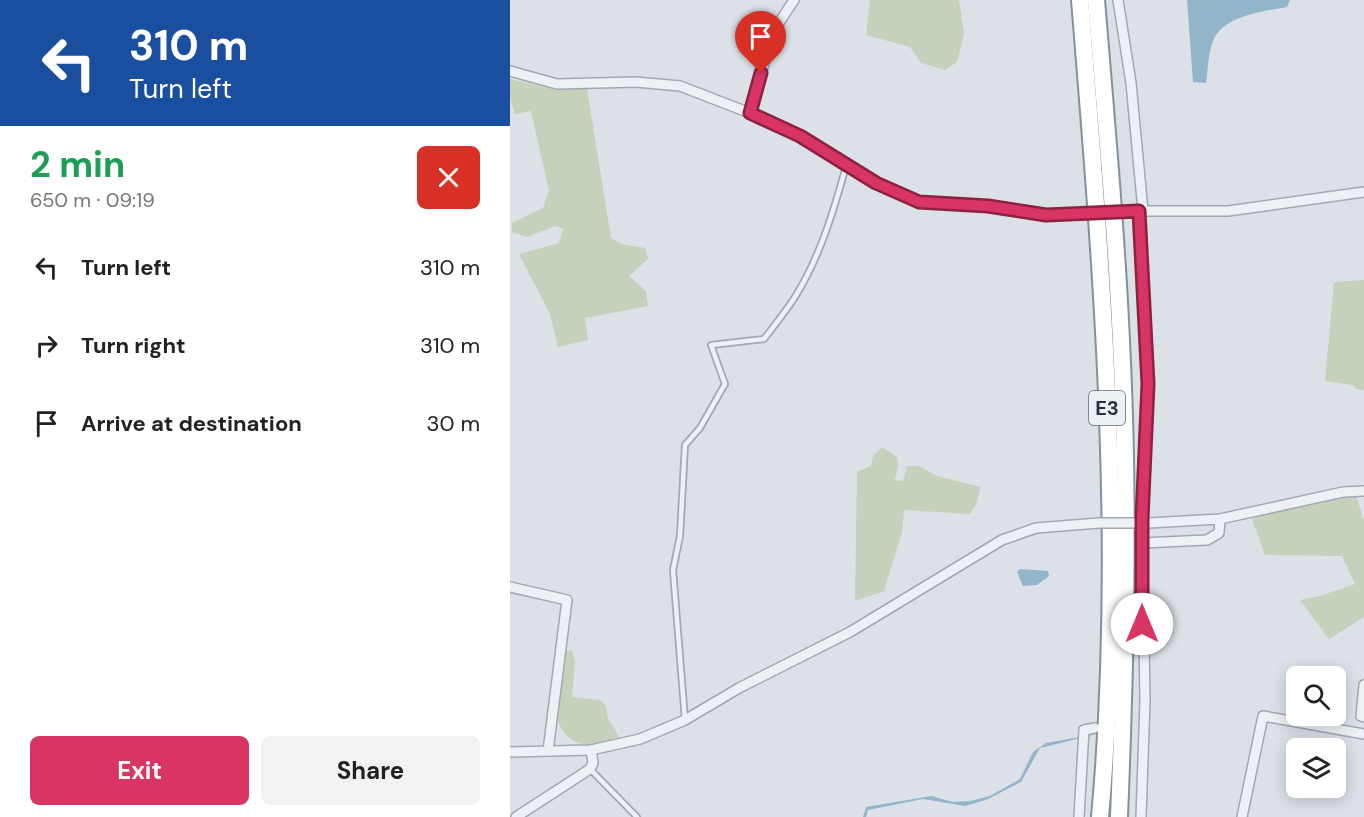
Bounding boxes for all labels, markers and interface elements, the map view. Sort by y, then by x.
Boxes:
pin [735,11,786,73]
text: 310 m [129,18,248,73]
icon: arrive [744,20,777,53]
icon: left [30,24,108,102]
text: Turn left [129,71,232,106]
text: 2 min [30,141,125,188]
button: close [417,146,480,209]
text: 650 m · 09:19 [30,187,155,213]
icon: left [30,251,63,284]
text: Turn left [81,253,171,282]
text: 310 m [420,253,480,282]
icon: right [30,329,63,362]
text: Turn right [81,331,186,360]
text: 310 m [420,331,480,360]
road number: E3 [1089,391,1125,425]
icon: arrive [30,407,63,440]
text: Arrive at destination [81,409,302,438]
text: 30 m [426,409,480,438]
position arrow [1110,592,1174,656]
map controls [1286,666,1346,798]
button: search [1286,666,1346,726]
button: Exit [30,736,249,805]
button: Share [261,736,480,805]
button: layers [1286,738,1346,798]

